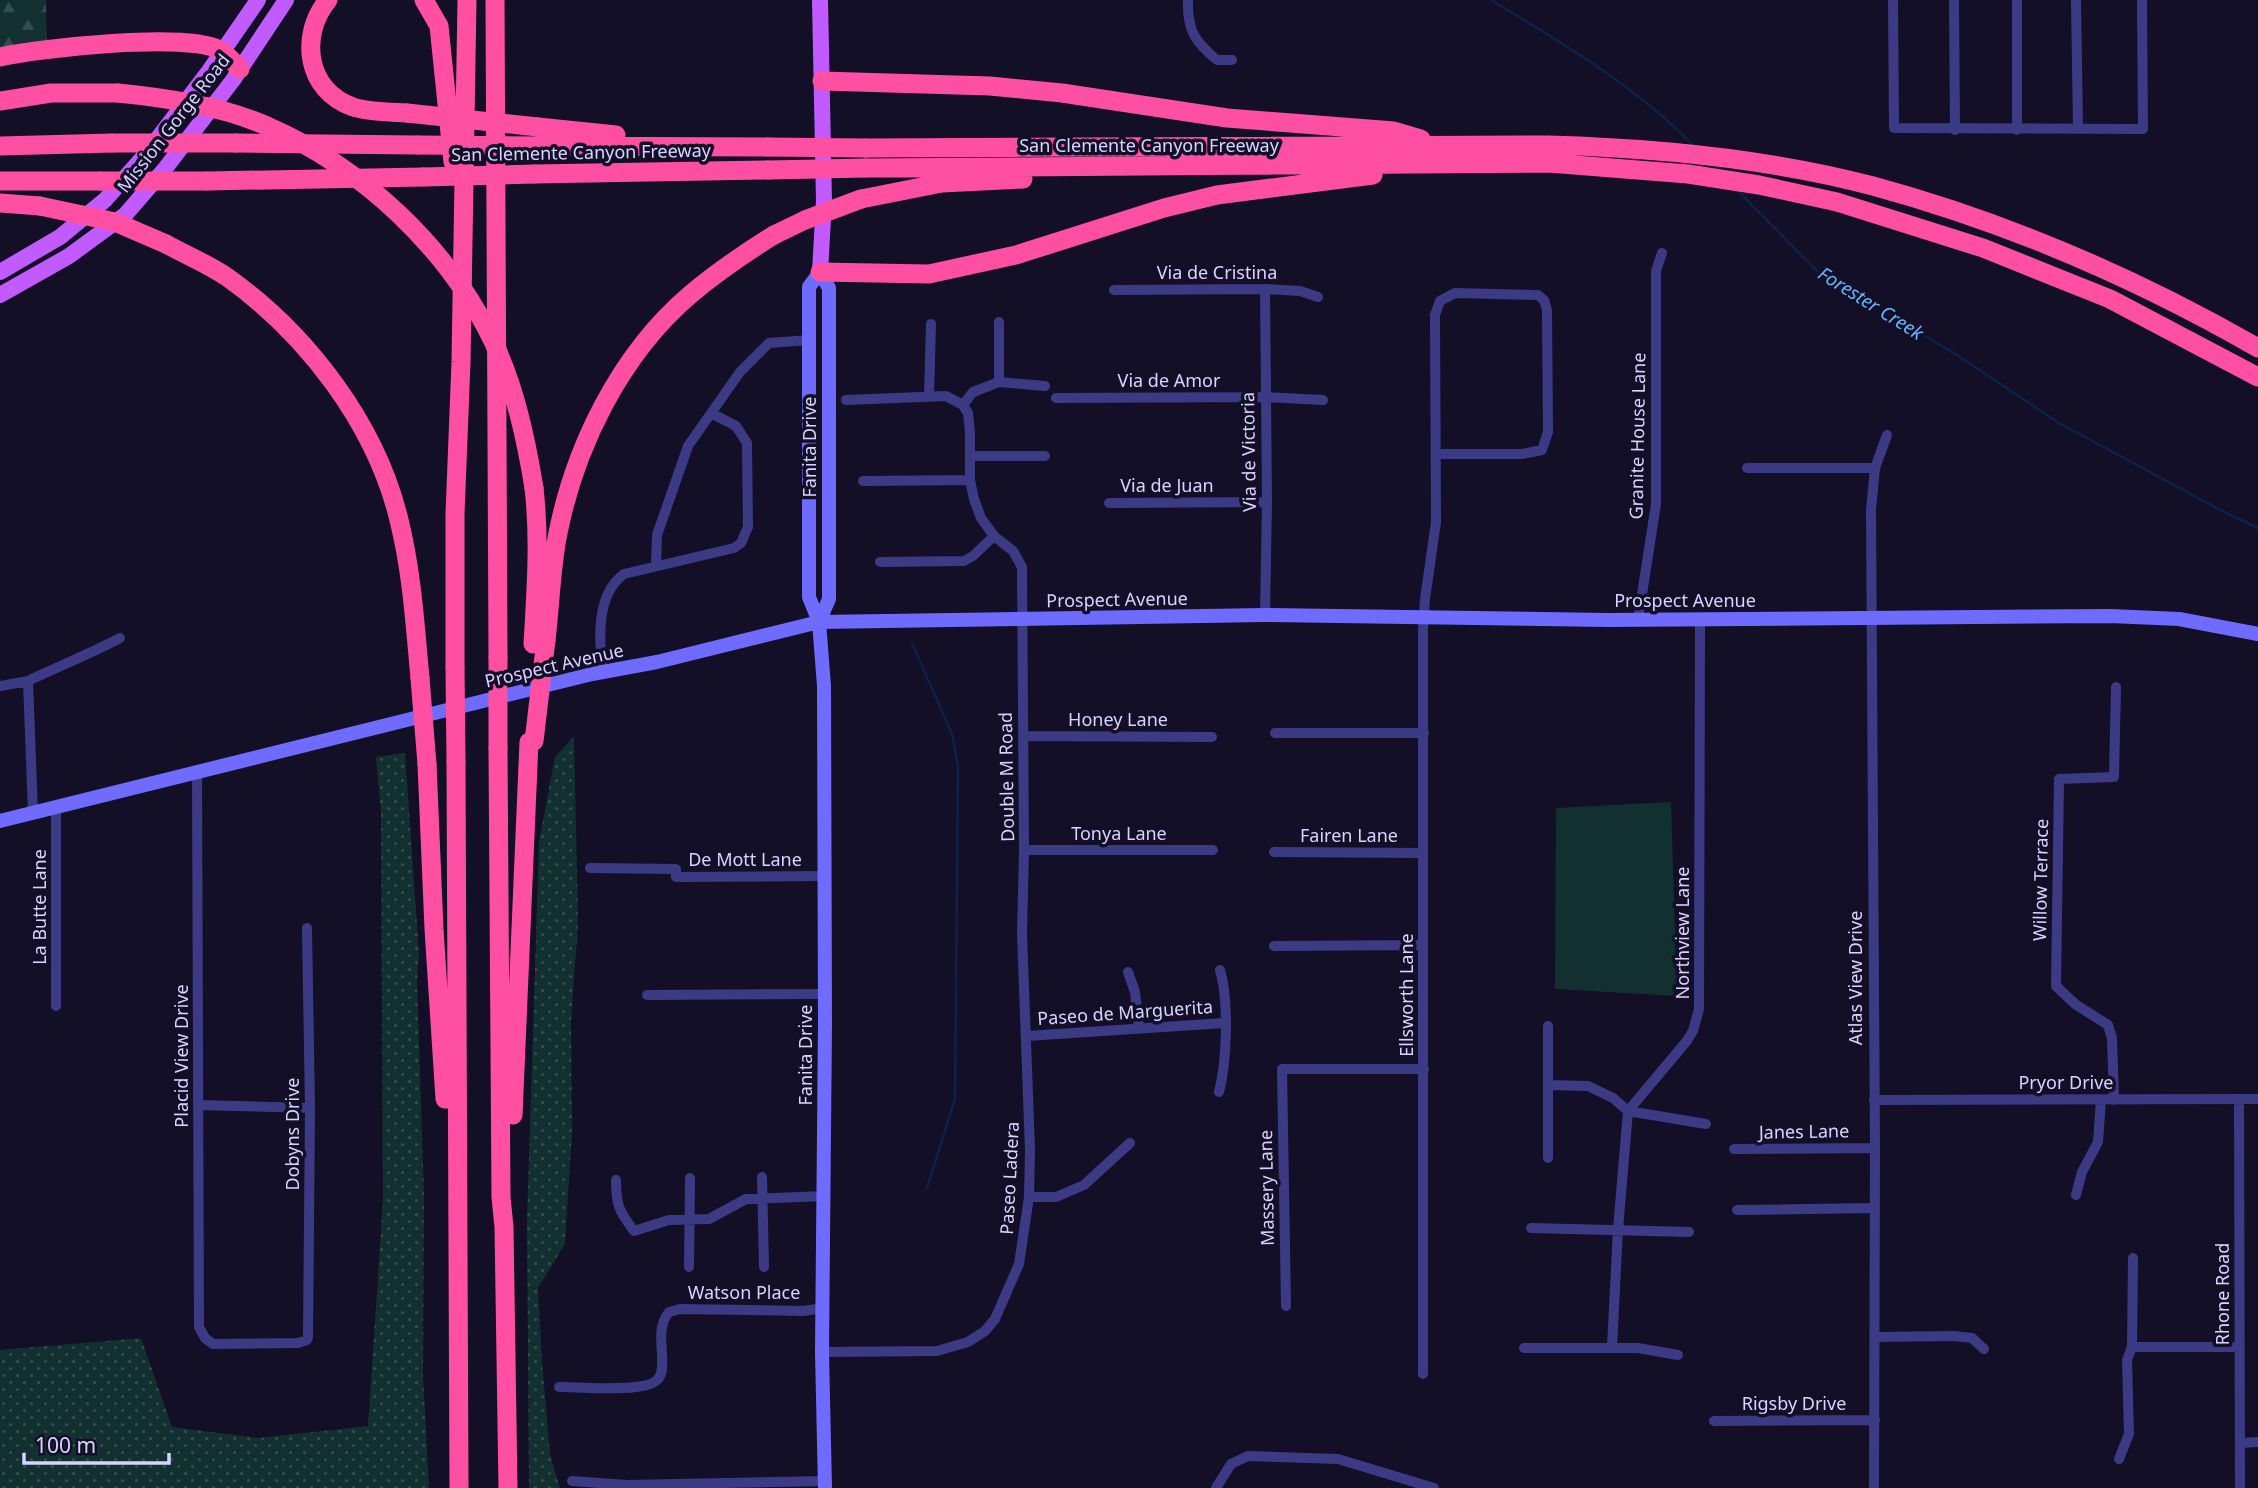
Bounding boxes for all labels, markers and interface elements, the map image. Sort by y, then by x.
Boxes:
street label: Mission Gorge Road [111,49,235,197]
street label: San Clemente Canyon Freeway [1019,133,1280,157]
street label: San Clemente Canyon Freeway [451,138,712,166]
street label: Via de Cristina [1157,260,1277,284]
water label: Forester Creek [1813,260,1929,346]
street label: Granite House Lane [1624,352,1650,520]
street label: Via de Amor [1118,368,1221,392]
street label: Via de Victoria [1235,392,1261,512]
street label: Fanita Drive [797,397,821,498]
street label: Via de Juan [1120,473,1214,497]
street label: Prospect Avenue [1046,586,1188,612]
street label: Prospect Avenue [1614,588,1756,612]
street label: Prospect Avenue [482,637,626,693]
street label: Honey Lane [1068,707,1168,731]
street label: Double M Road [993,712,1019,842]
street label: Willow Terrace [2027,819,2053,941]
street label: Tonya Lane [1071,821,1167,845]
street label: Fairen Lane [1300,823,1398,847]
street label: De Mott Lane [688,847,802,871]
street label: La Butte Lane [27,849,51,965]
street label: Northview Lane [1670,867,1694,999]
street label: Atlas View Drive [1843,911,1867,1045]
street label: Ellsworth Lane [1394,933,1418,1057]
street label: Placid View Drive [169,984,193,1128]
street label: Paseo de Marguerita [1036,994,1214,1030]
street label: Fanita Drive [793,1005,817,1106]
street label: Pryor Drive [2018,1070,2114,1094]
street label: Dobyns Drive [280,1078,304,1190]
street label: Janes Lane [1757,1118,1849,1144]
street label: Paseo Ladera [994,1121,1024,1235]
street label: Massery Lane [1253,1130,1279,1246]
street label: Rhone Road [2210,1243,2234,1345]
street label: Watson Place [688,1280,800,1304]
street label: Rigsby Drive [1742,1391,1846,1415]
scale bar [24,1422,170,1466]
text: 100 m [35,1431,96,1459]

